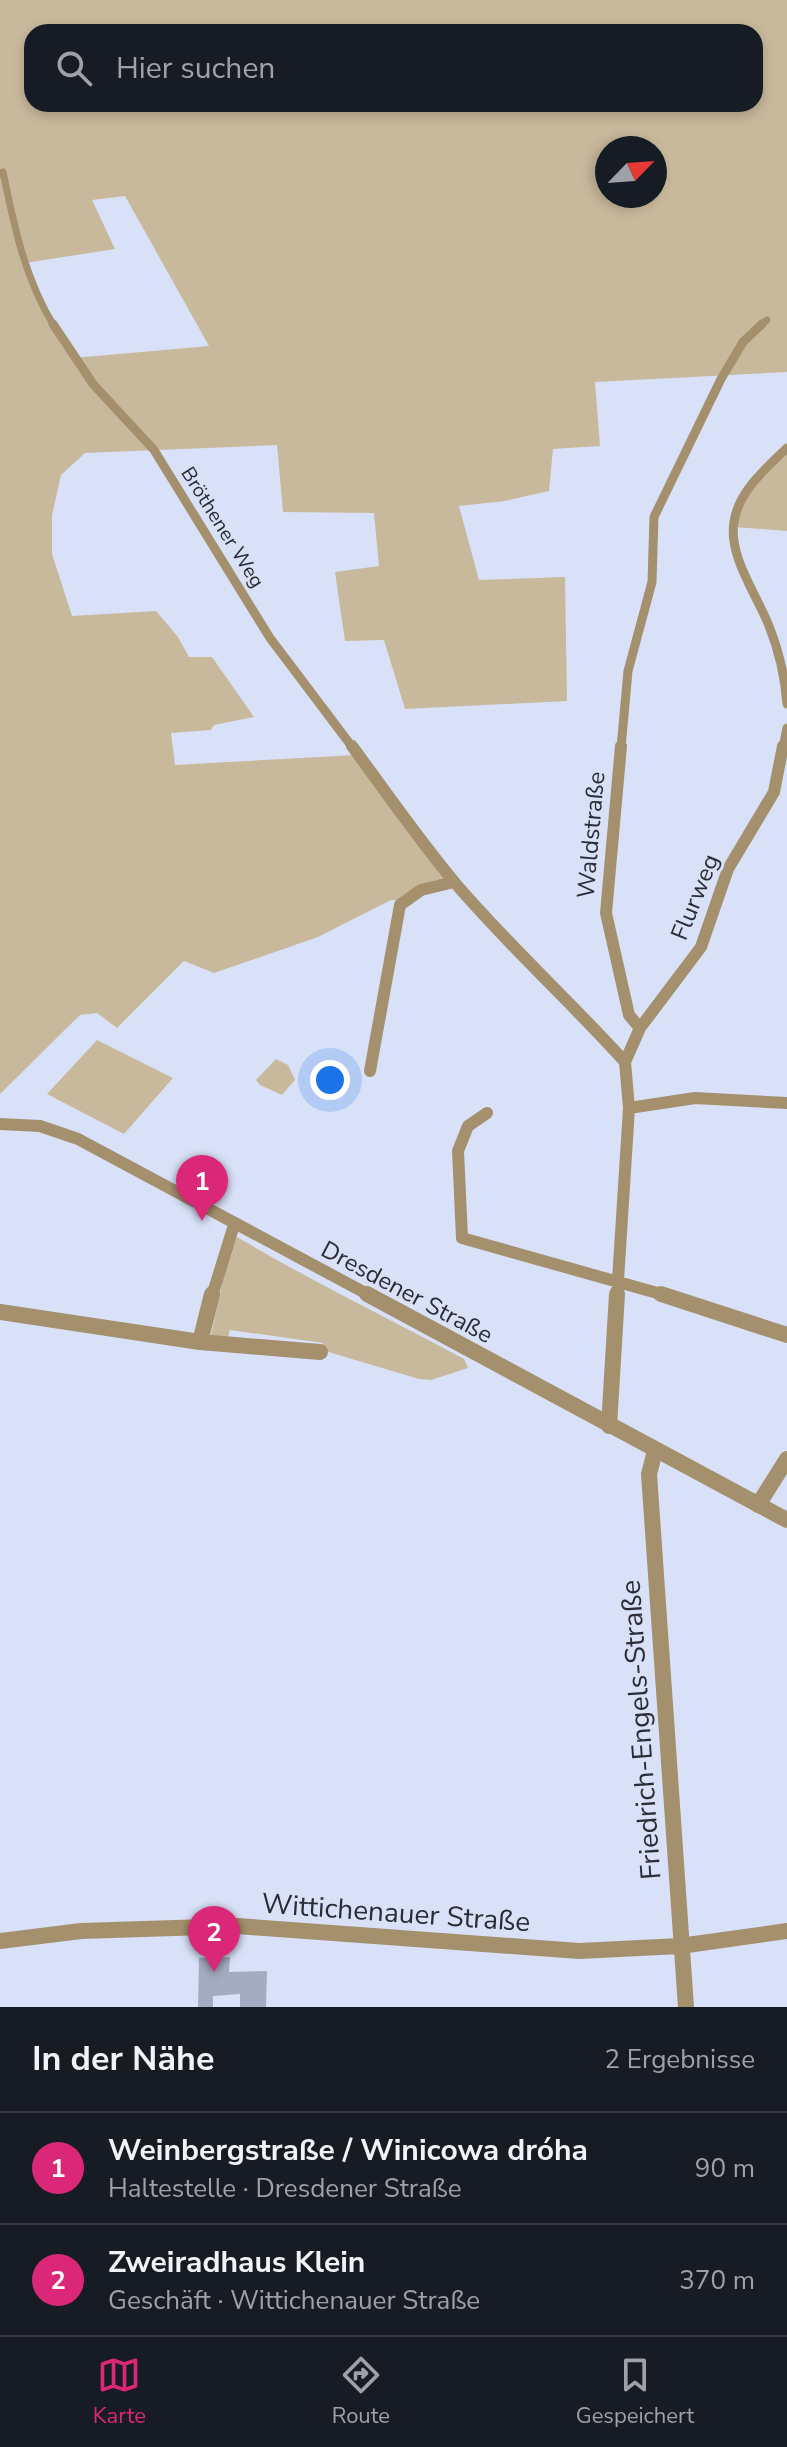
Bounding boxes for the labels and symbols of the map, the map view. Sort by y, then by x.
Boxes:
north arrow [595,136,667,208]
street label: Bröthener Weg [175,462,271,593]
street label: Waldstraße [570,770,612,900]
street label: Flurweg [663,849,727,945]
your location [310,1060,350,1100]
pin: 1 [176,1155,228,1221]
street label: Dresdener Straße [315,1233,499,1351]
street label: Friedrich-Engels-Straße [612,1579,670,1881]
street label: Wittichenauer Straße [260,1885,532,1941]
pin: 2 [188,1906,240,1972]

